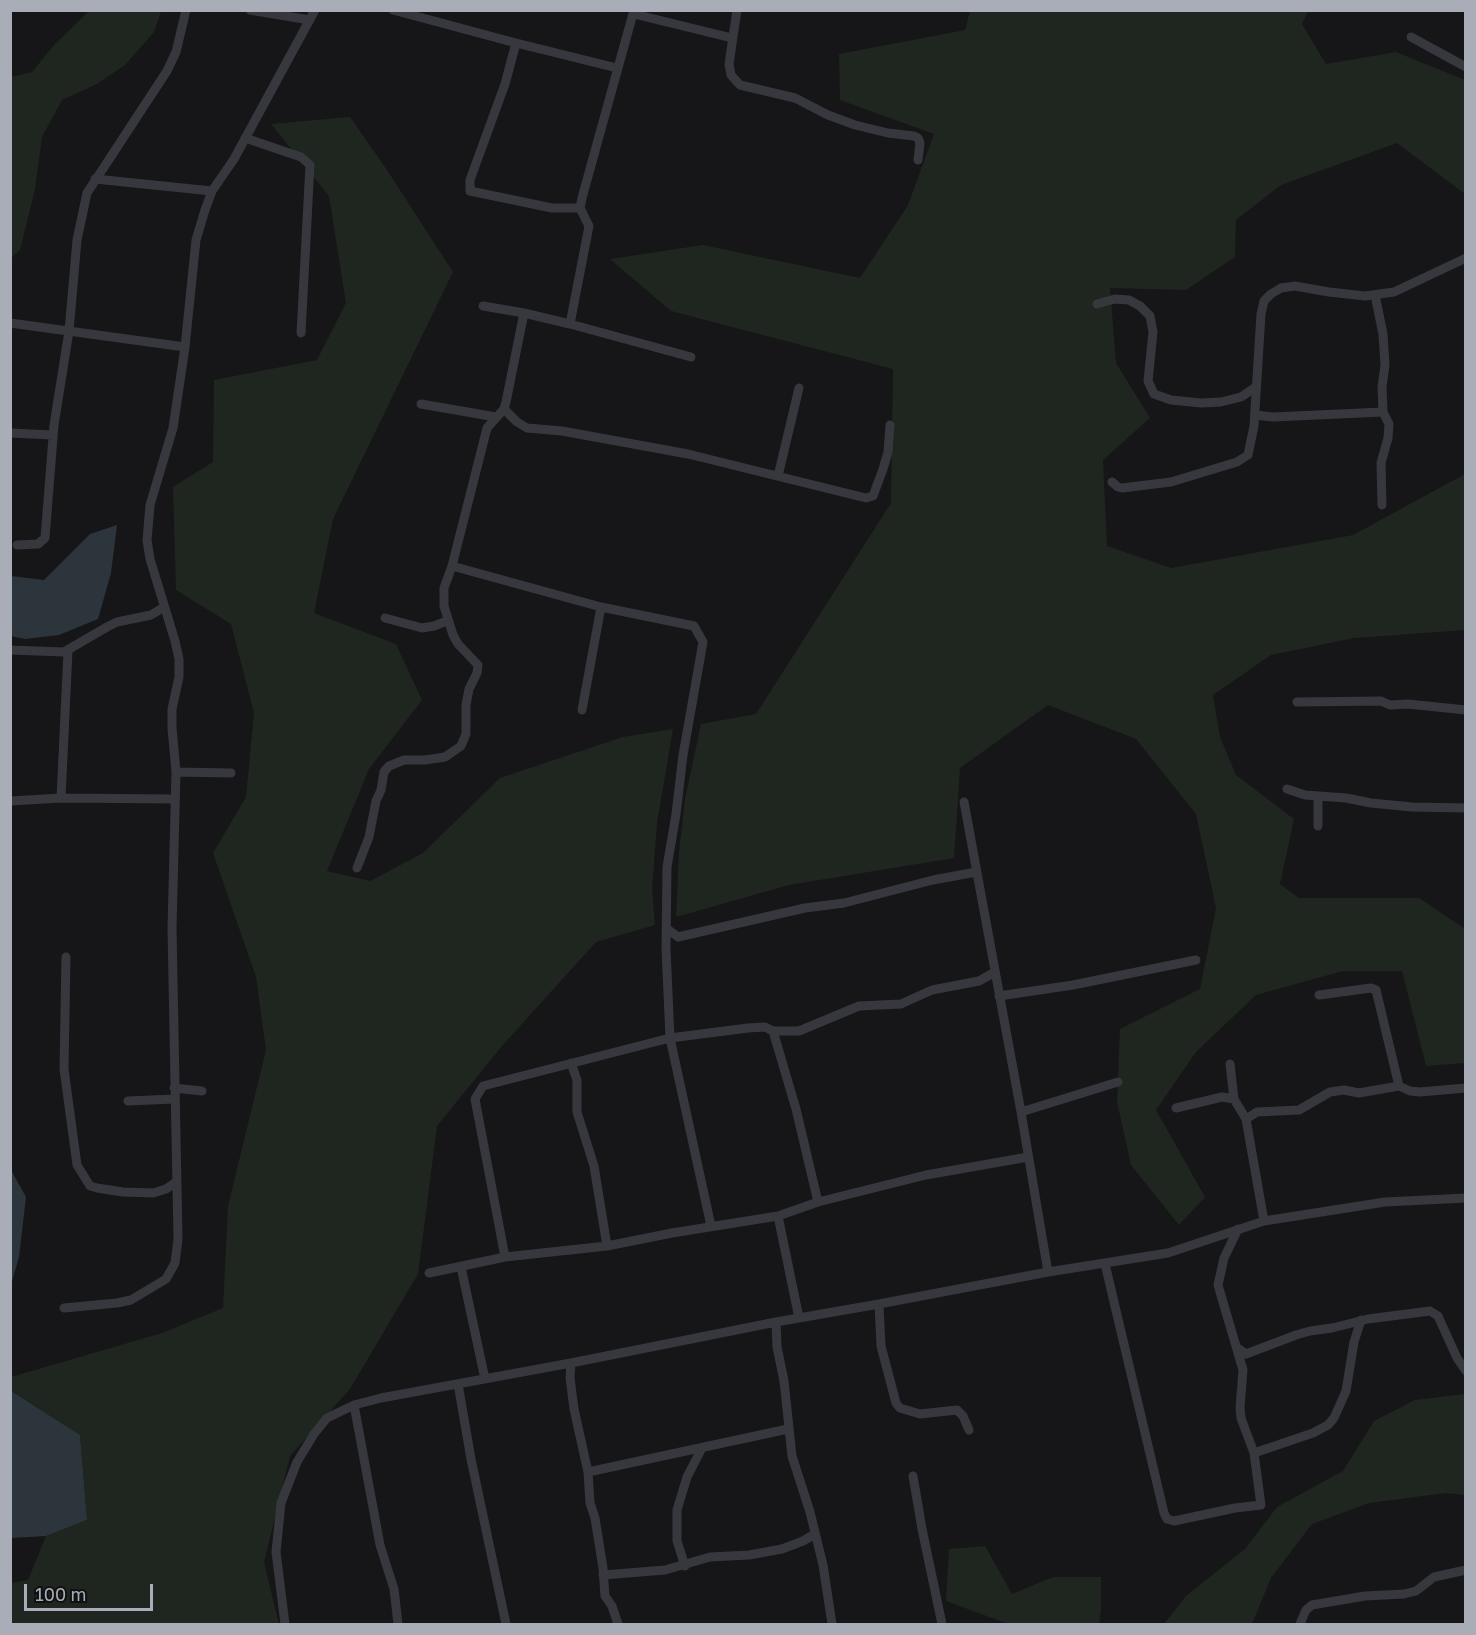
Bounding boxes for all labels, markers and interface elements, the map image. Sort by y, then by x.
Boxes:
scale bar [27,1572,156,1610]
text: 100 m [35,1583,86,1605]

